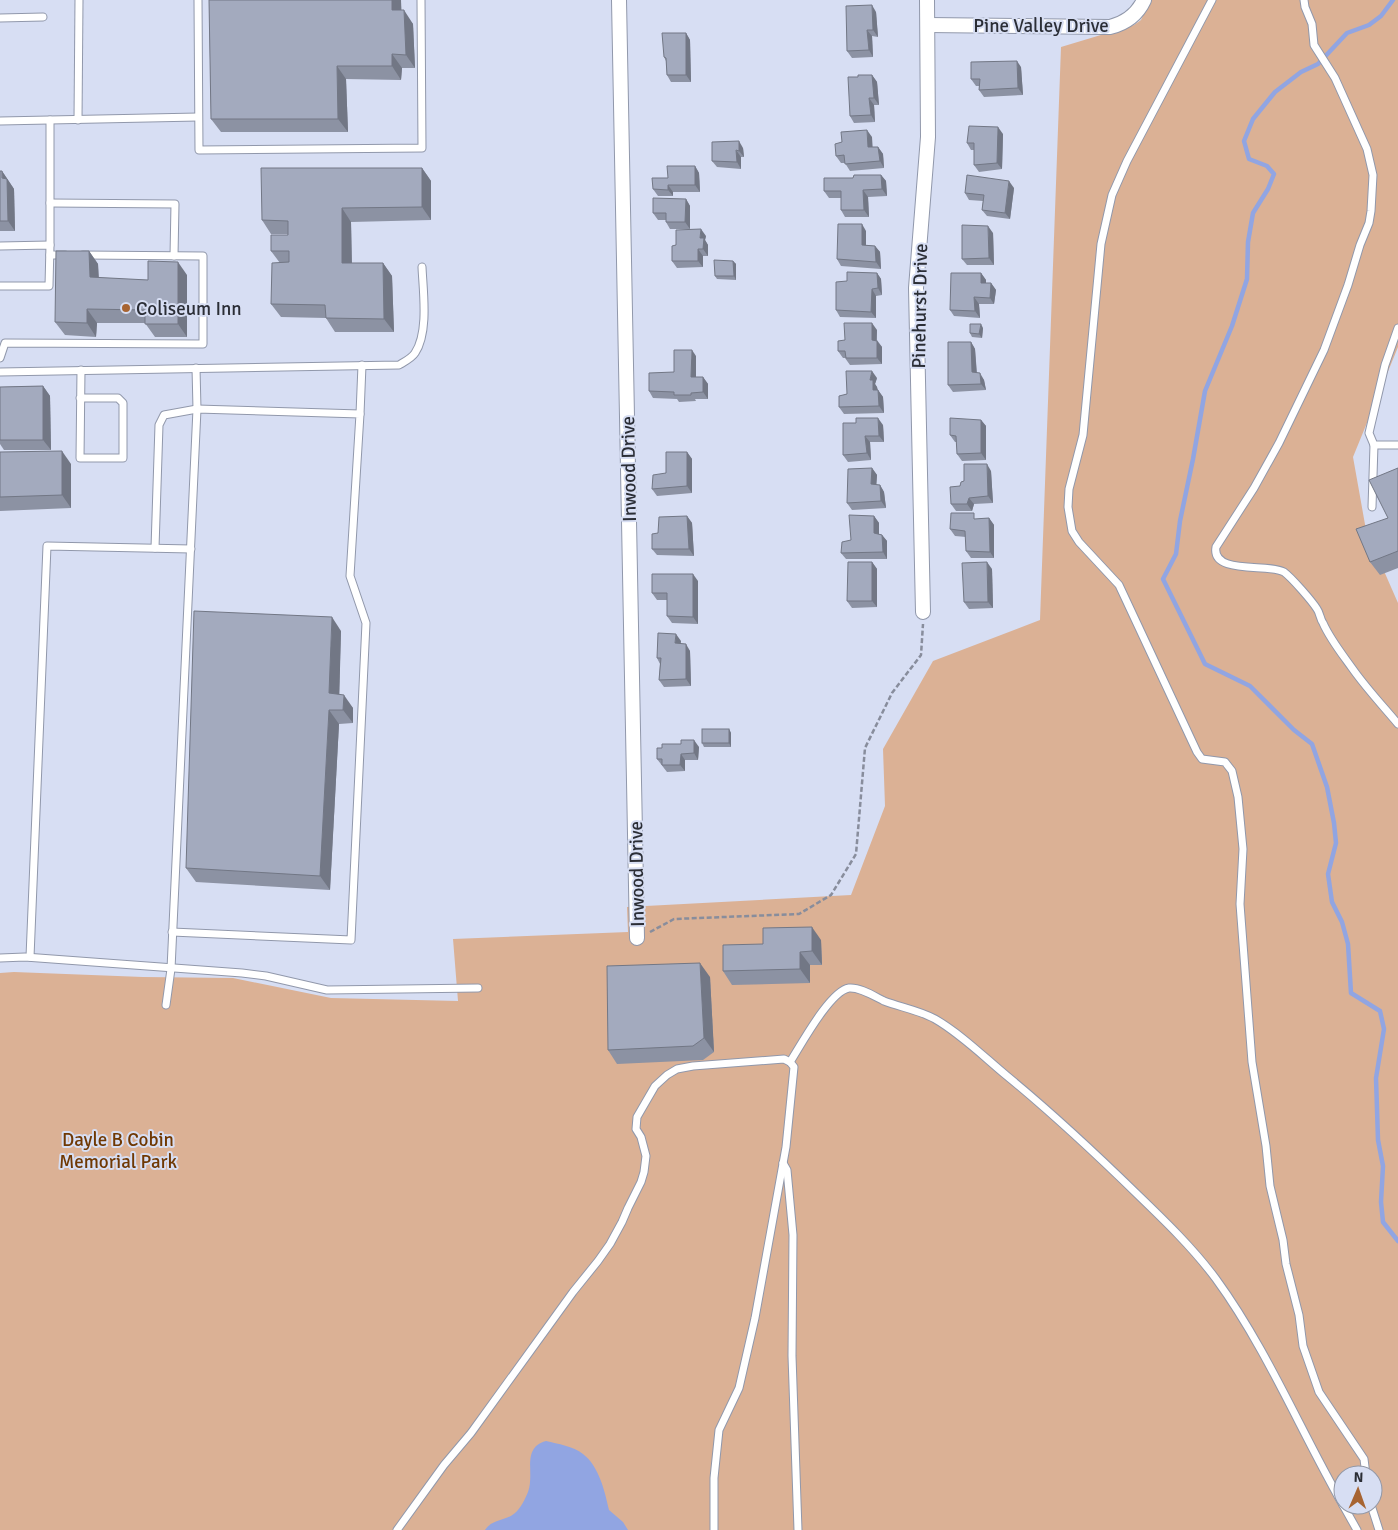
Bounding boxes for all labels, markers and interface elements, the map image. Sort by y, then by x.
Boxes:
street label: Pine Valley Drive [973,14,1109,38]
street label: Pinehurst Drive [907,243,933,369]
place label: Coliseum Inn [136,297,242,321]
marker: Coliseum Inn [120,302,132,314]
street label: Inwood Drive [616,416,642,522]
street label: Inwood Drive [624,821,650,927]
park label: Dayle B Cobin Memorial Park [59,1128,178,1174]
north arrow [1333,1465,1383,1515]
text: N [1353,1469,1364,1486]

